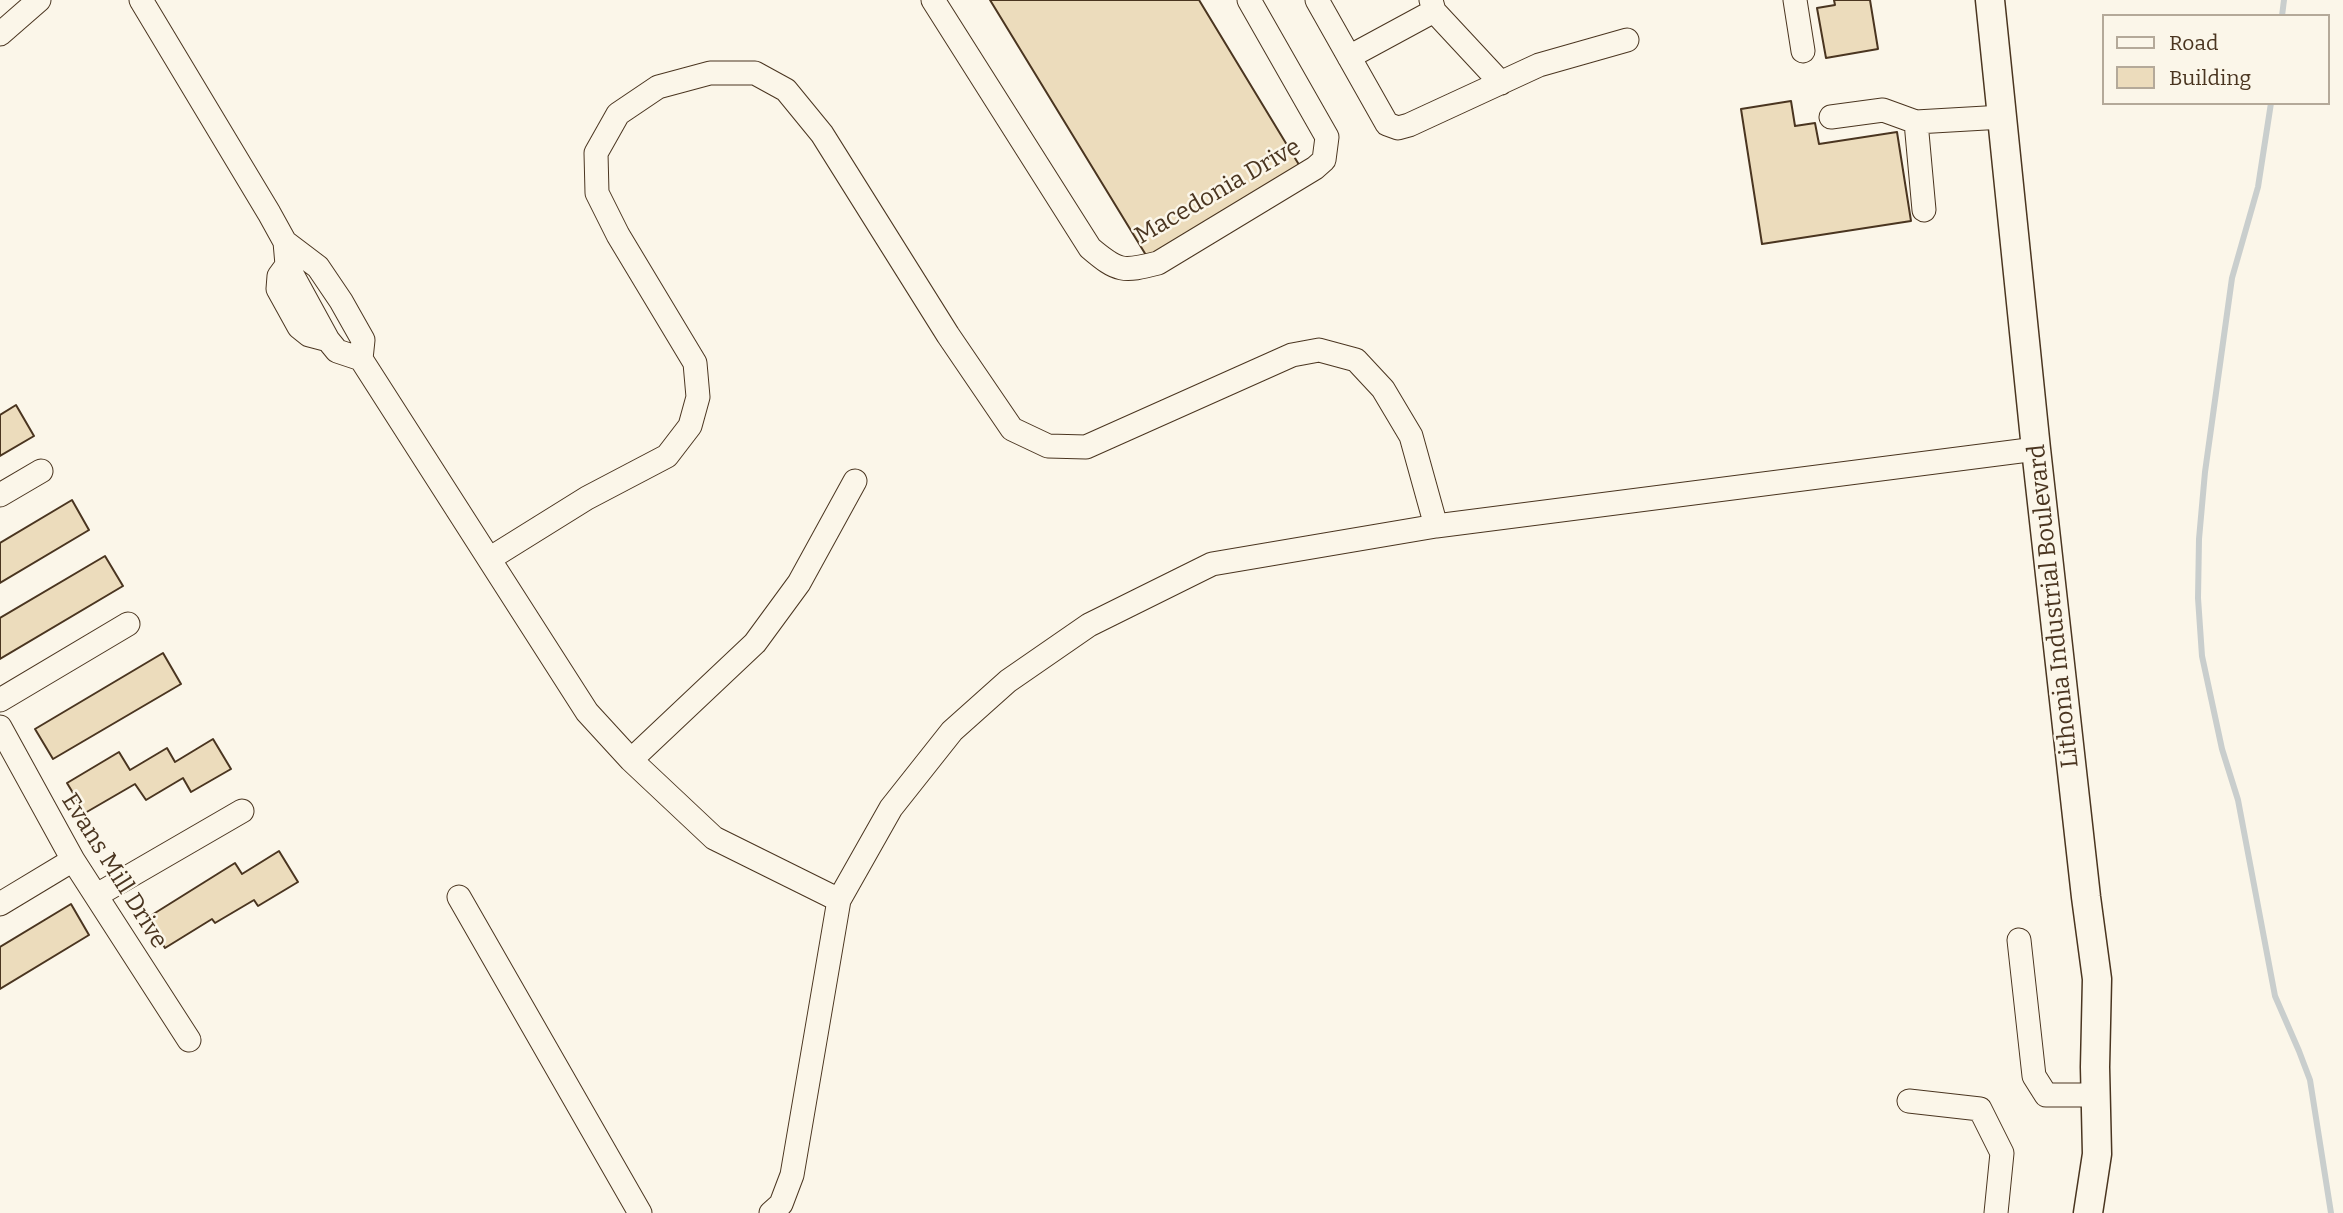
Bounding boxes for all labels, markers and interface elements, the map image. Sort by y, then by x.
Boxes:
legend [2102,14,2329,105]
text: Road [2169,30,2218,56]
text: Building [2169,65,2251,91]
street label: Macedonia Drive [1130,133,1306,251]
street label: Lithonia Industrial Boulevard [2023,443,2085,769]
street label: Evans Mill Drive [55,788,173,954]

